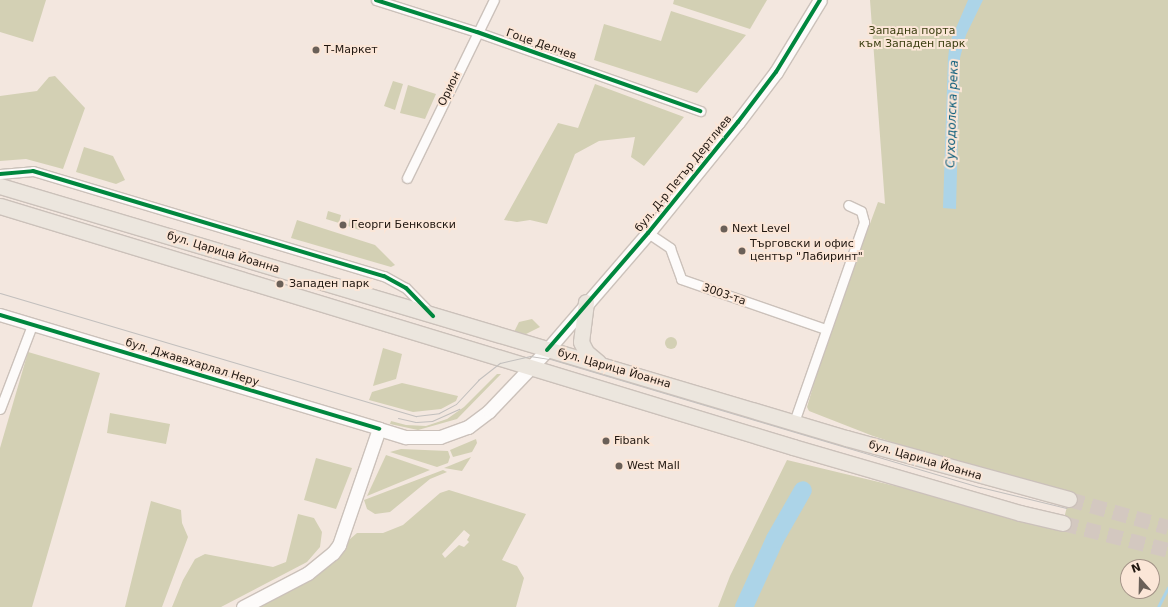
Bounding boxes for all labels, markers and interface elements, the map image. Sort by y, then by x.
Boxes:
park label: Западна порта към Западен парк [859,25,965,51]
street label: Гоце Делчев [504,27,578,63]
place label: Т-Маркет [324,43,378,57]
marker: Т-Маркет [311,45,321,55]
water label: Суходолска река [944,60,962,168]
street label: Орион [436,70,464,108]
street label: бул. Д-р Петър Дертлиев [633,113,735,235]
place label: Георги Бенковски [351,218,456,232]
marker: Георги Бенковски [338,220,348,230]
place label: Next Level [732,222,790,236]
marker: Next Level [719,224,729,234]
street label: бул. Царица Йоанна [165,230,281,276]
place label: Търговски и офис център "Лабиринт" [750,238,863,264]
marker: Търговски и офис център "Лабиринт" [737,246,747,256]
place label: Западен парк [289,277,369,291]
marker: Западен парк [274,278,286,290]
street label: 3003-та [701,281,747,309]
street label: бул. Джавахарлал Неру [124,336,260,390]
street label: бул. Царица Йоанна [556,346,672,392]
place label: Fibank [614,434,650,448]
marker: Fibank [601,436,611,446]
street label: бул. Царица Йоанна [867,438,983,484]
place label: West Mall [627,459,680,473]
marker: West Mall [614,461,624,471]
north arrow [1120,559,1160,599]
text: N [1130,561,1143,576]

